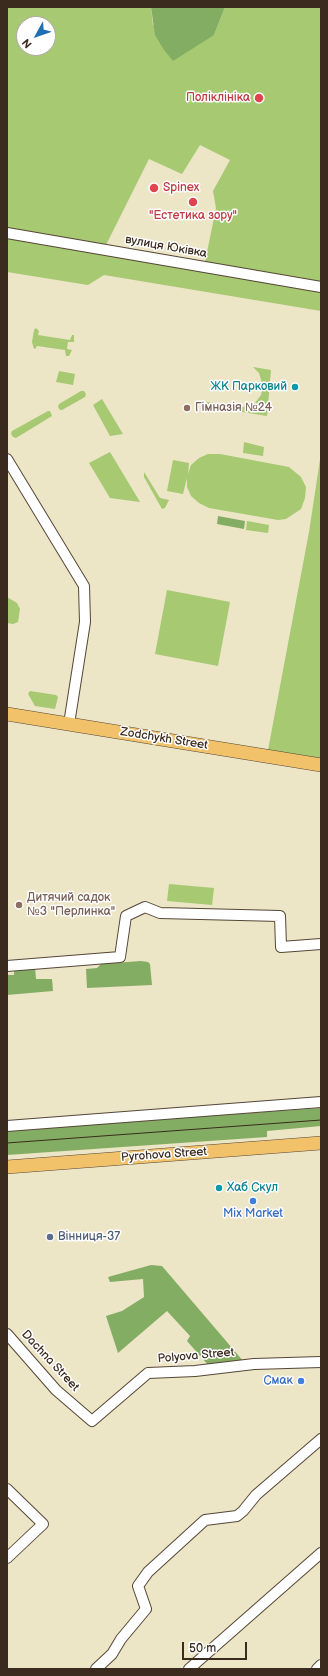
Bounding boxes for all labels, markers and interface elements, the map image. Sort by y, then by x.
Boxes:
north arrow [16,16,56,56]
text: N [20,36,35,51]
place label: Поліклініка [186,91,250,105]
marker: Поліклініка [253,92,265,104]
place label: Spinex [163,181,199,195]
marker: Spinex [148,182,160,194]
marker: "Естетика зору" [187,196,199,208]
place label: "Естетика зору" [149,209,237,223]
street label: вулиця Юківка [124,233,208,261]
place label: ЖК Парковий [210,380,287,394]
marker: ЖК Парковий [290,382,300,392]
place label: Гімназія №24 [195,401,272,415]
marker: Гімназія №24 [182,403,192,413]
street label: Zodchykh Street [119,725,209,753]
place label: Дитячий садок №3 "Перлинка" [27,891,115,919]
marker: Дитячий садок №3 "Перлинка" [14,900,24,910]
street label: Pyrohova Street [120,1145,208,1165]
place label: Хаб Скул [227,1181,278,1195]
marker: Хаб Скул [214,1183,224,1193]
marker: Mix Market [248,1196,258,1206]
place label: Mix Market [223,1207,283,1221]
place label: Вінниця-37 [58,1230,120,1244]
marker: Вінниця-37 [45,1232,55,1242]
street label: Dachna Street [18,1328,82,1394]
street label: Polyova Street [157,1345,235,1367]
place label: Смак [263,1374,293,1388]
marker: Смак [296,1376,306,1386]
scale bar [184,1634,249,1660]
text: 50 m [189,1641,216,1656]

